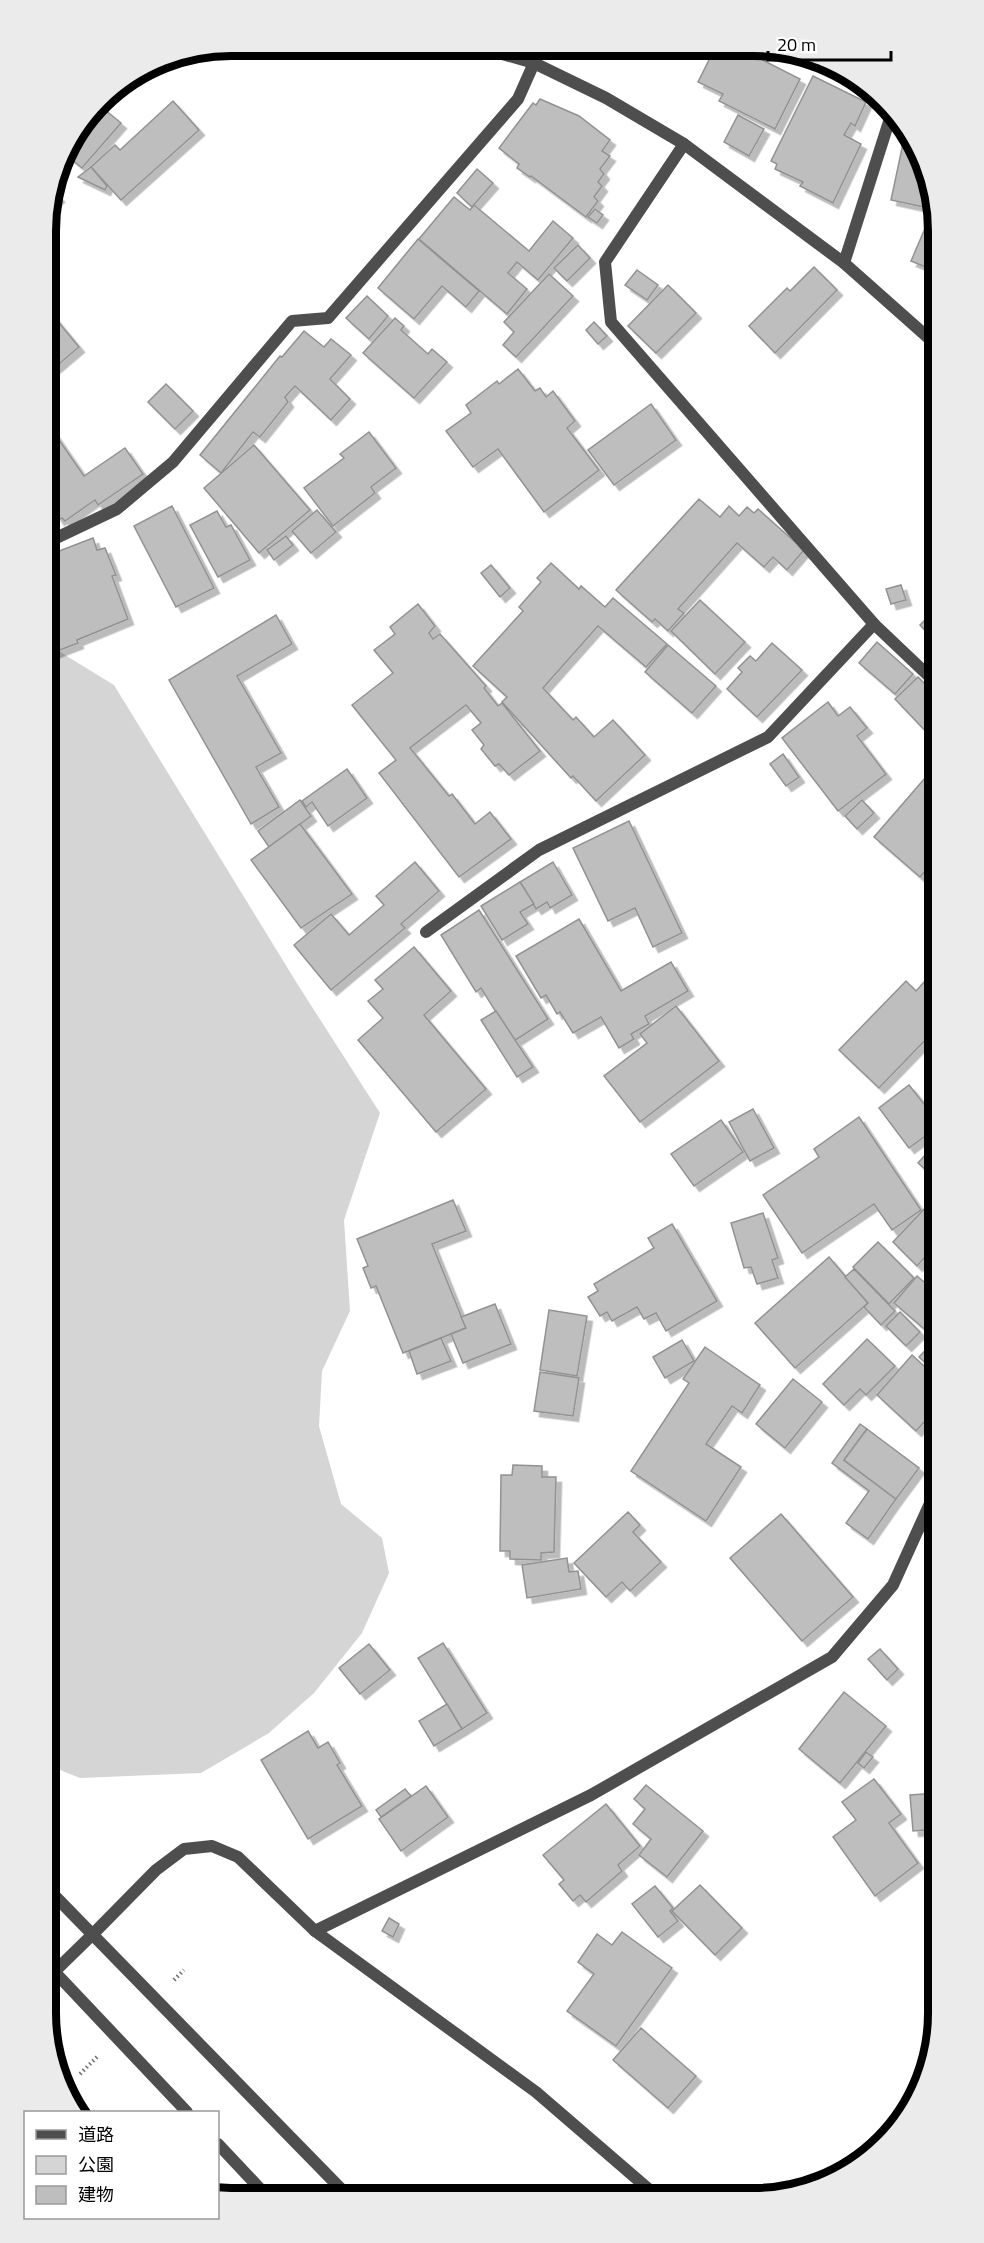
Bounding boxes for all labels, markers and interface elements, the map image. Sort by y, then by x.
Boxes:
scale bar [768,24,891,62]
text: 20 m [777,31,816,58]
legend [24,2111,219,2219]
text: 道路 [78,2121,114,2148]
text: 公園 [78,2151,114,2178]
text: 建物 [78,2181,114,2208]

